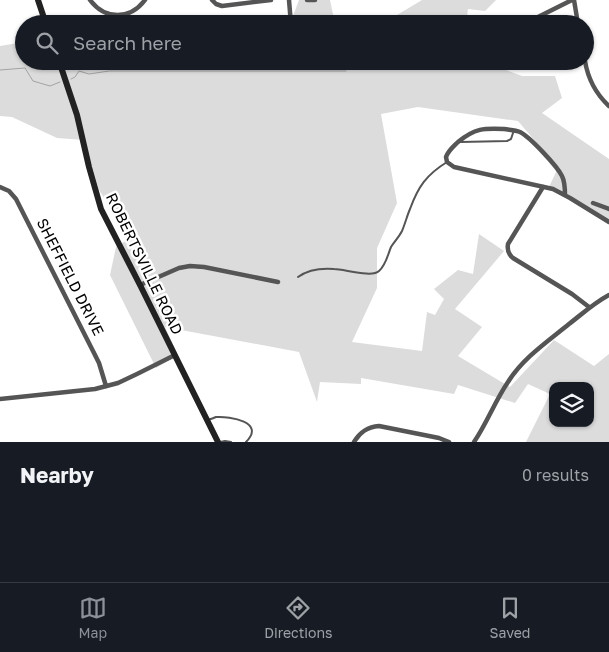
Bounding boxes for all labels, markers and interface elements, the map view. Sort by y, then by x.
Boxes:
search box [15,15,594,70]
icon: search [33,29,61,57]
text: Search here [73,31,182,54]
street label: ROBERTSVILLE ROAD [103,190,187,337]
street label: SHEFFIELD DRIVE [34,215,108,338]
map controls [549,382,594,427]
button: layers [549,382,594,427]
text: Nearby [20,462,94,488]
text: 0 results [522,465,589,485]
tab: Map [79,594,107,641]
tab: Directions [264,594,333,641]
tab: Saved [490,594,530,641]

